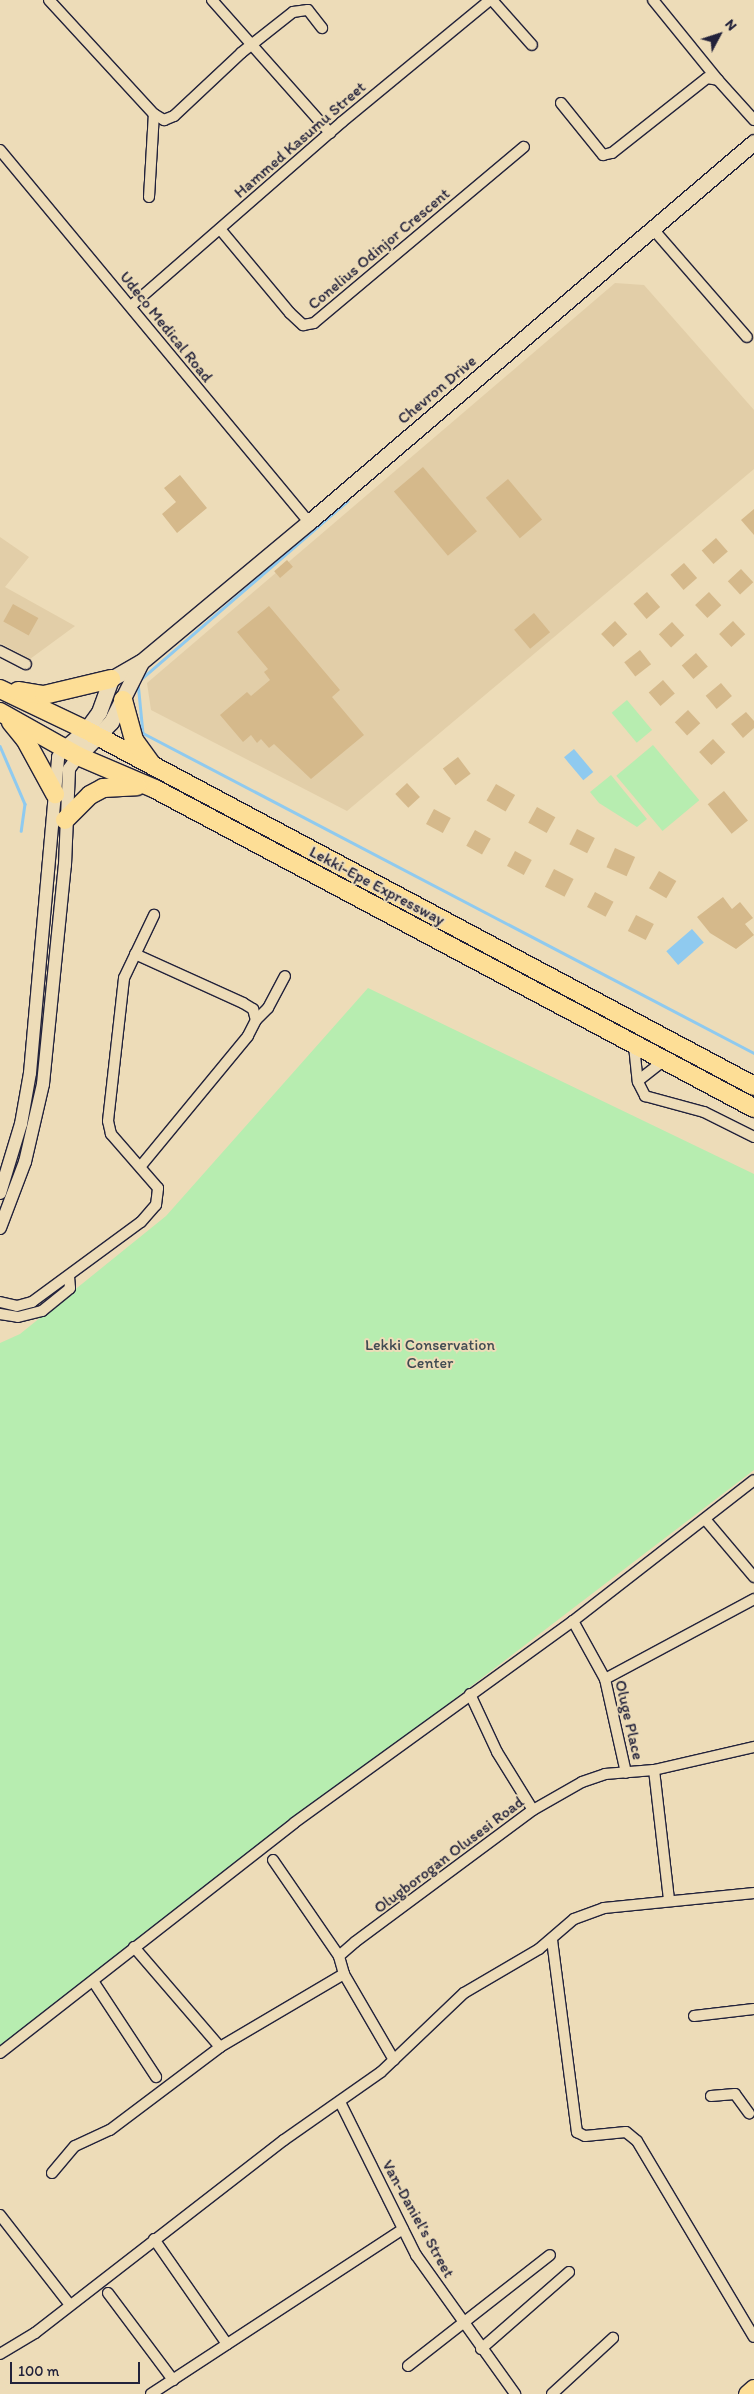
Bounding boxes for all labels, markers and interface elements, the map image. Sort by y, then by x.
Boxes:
north arrow [694,10,744,60]
text: N [721,16,740,34]
street label: Hammed Kasumu Street [230,78,370,202]
street label: Conelius Odinjor Crescent [304,184,454,314]
street label: Udeco Medical Road [115,268,217,386]
street label: Chevron Drive [394,351,480,429]
street label: Lekki-Epe Expressway [306,842,448,930]
park label: Lekki Conservation Center [364,1335,496,1373]
street label: Oluge Place [611,1678,647,1762]
street label: Olugborogan Olusesi Road [370,1792,528,1918]
street label: Van-Daniel’s Street [378,2157,458,2281]
scale bar [12,2352,142,2384]
text: 100 m [18,2362,59,2380]

